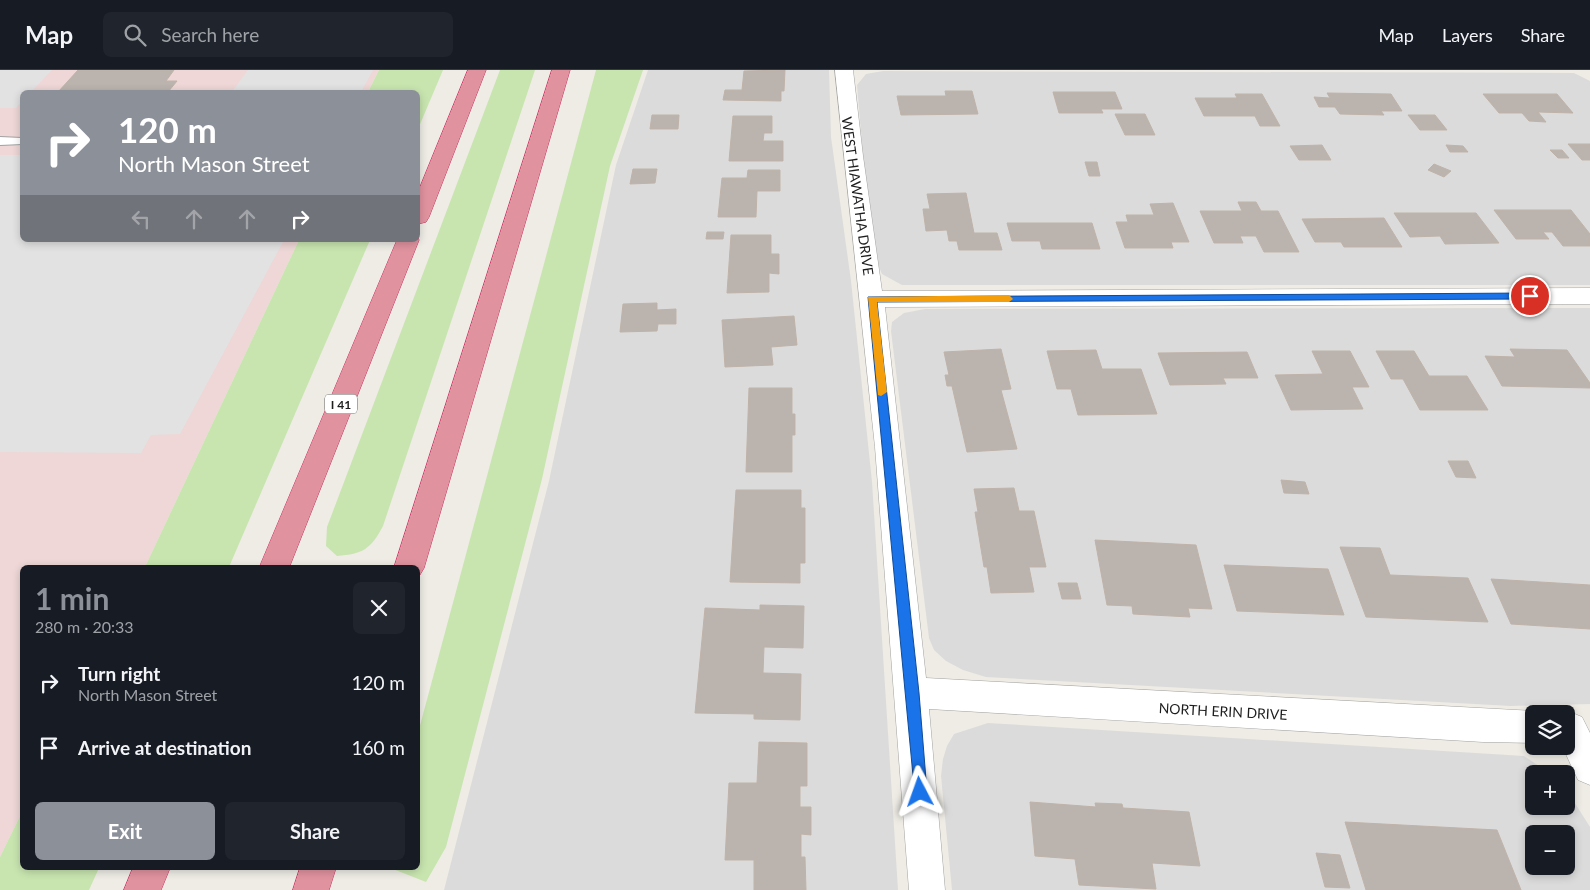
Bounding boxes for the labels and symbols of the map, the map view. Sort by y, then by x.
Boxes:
street label: WEST HIAWATHA DRIVE [838,116,878,276]
pin [1509,275,1551,317]
road number: I 41 [325,394,357,414]
street label: NORTH ERIN DRIVE [1158,699,1288,723]
position arrow [893,765,945,817]

